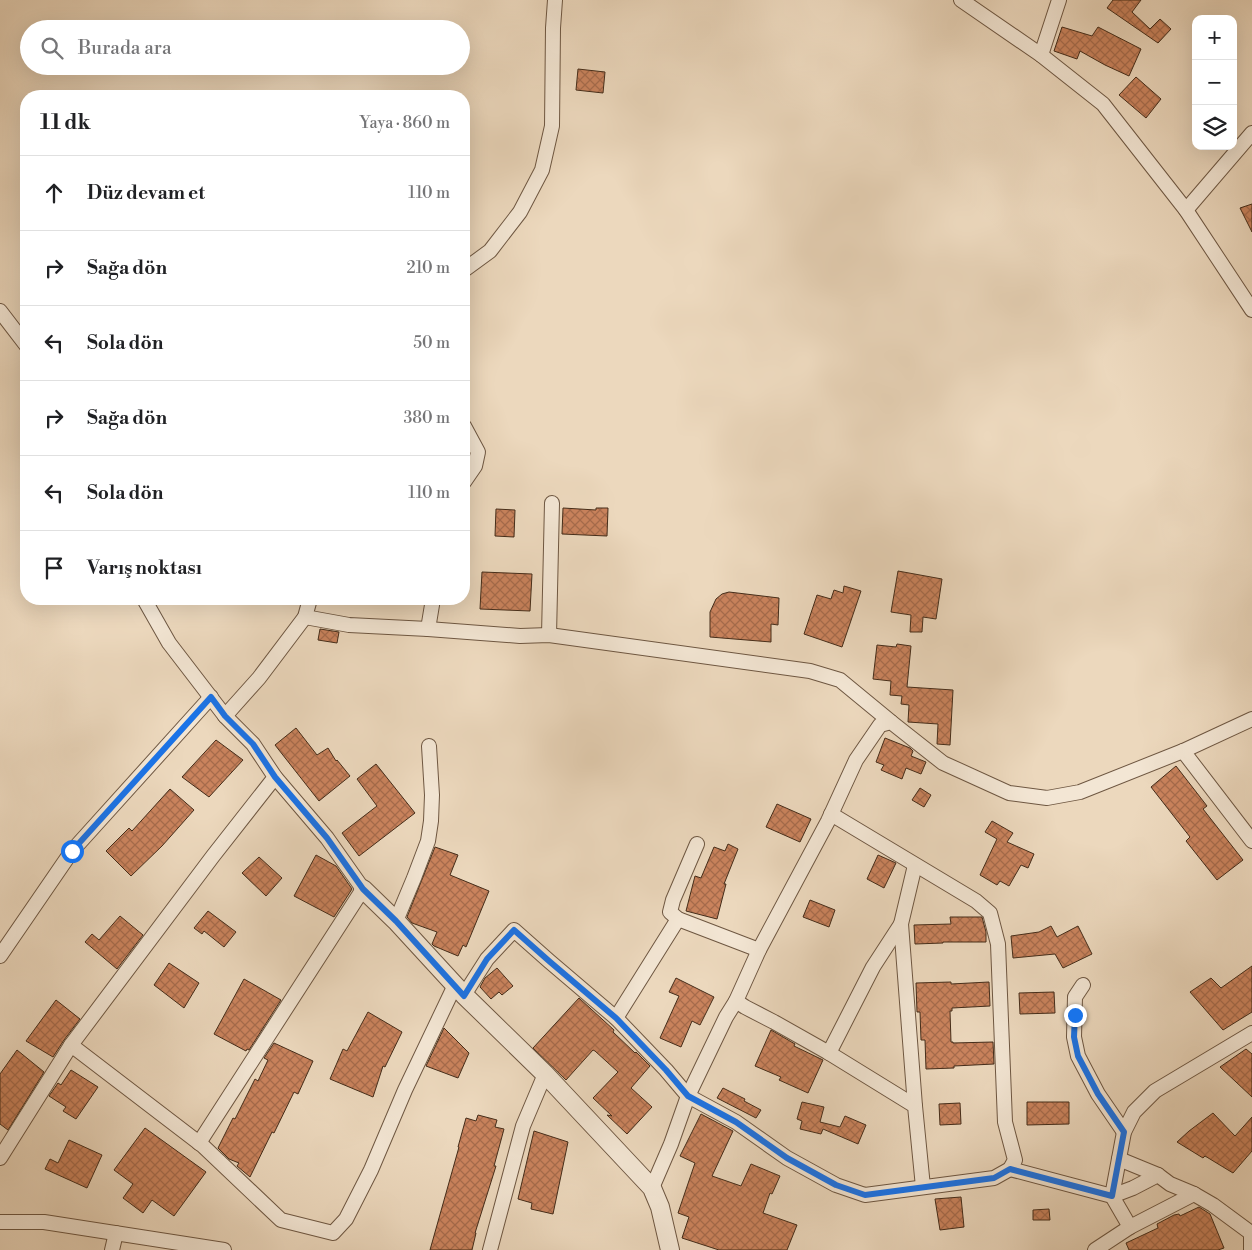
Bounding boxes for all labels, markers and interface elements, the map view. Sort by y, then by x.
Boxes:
map controls [1192,15,1237,150]
button: + [1192,15,1237,60]
search box [20,20,470,75]
icon: search [38,34,66,62]
text: Burada ara [78,36,172,60]
button: − [1192,60,1237,105]
button: layers [1192,105,1237,150]
text: 11 dk [40,110,90,136]
text: Yaya · 860 m [360,113,450,133]
icon: ahead [40,179,68,207]
text: Düz devam et [87,181,205,205]
text: 110 m [408,183,450,203]
icon: right [40,254,68,282]
text: Sağa dön [87,256,167,280]
text: 210 m [406,258,450,278]
icon: left [40,329,68,357]
text: Sola dön [87,331,163,355]
text: 50 m [413,333,450,353]
icon: right [40,404,68,432]
text: Sağa dön [87,406,167,430]
text: 380 m [403,408,450,428]
icon: left [40,479,68,507]
text: Sola dön [87,481,163,505]
text: 110 m [408,483,450,503]
icon: arrive [40,554,68,582]
text: Varış noktası [87,556,202,580]
route start [61,840,84,863]
route end [1064,1004,1087,1027]

